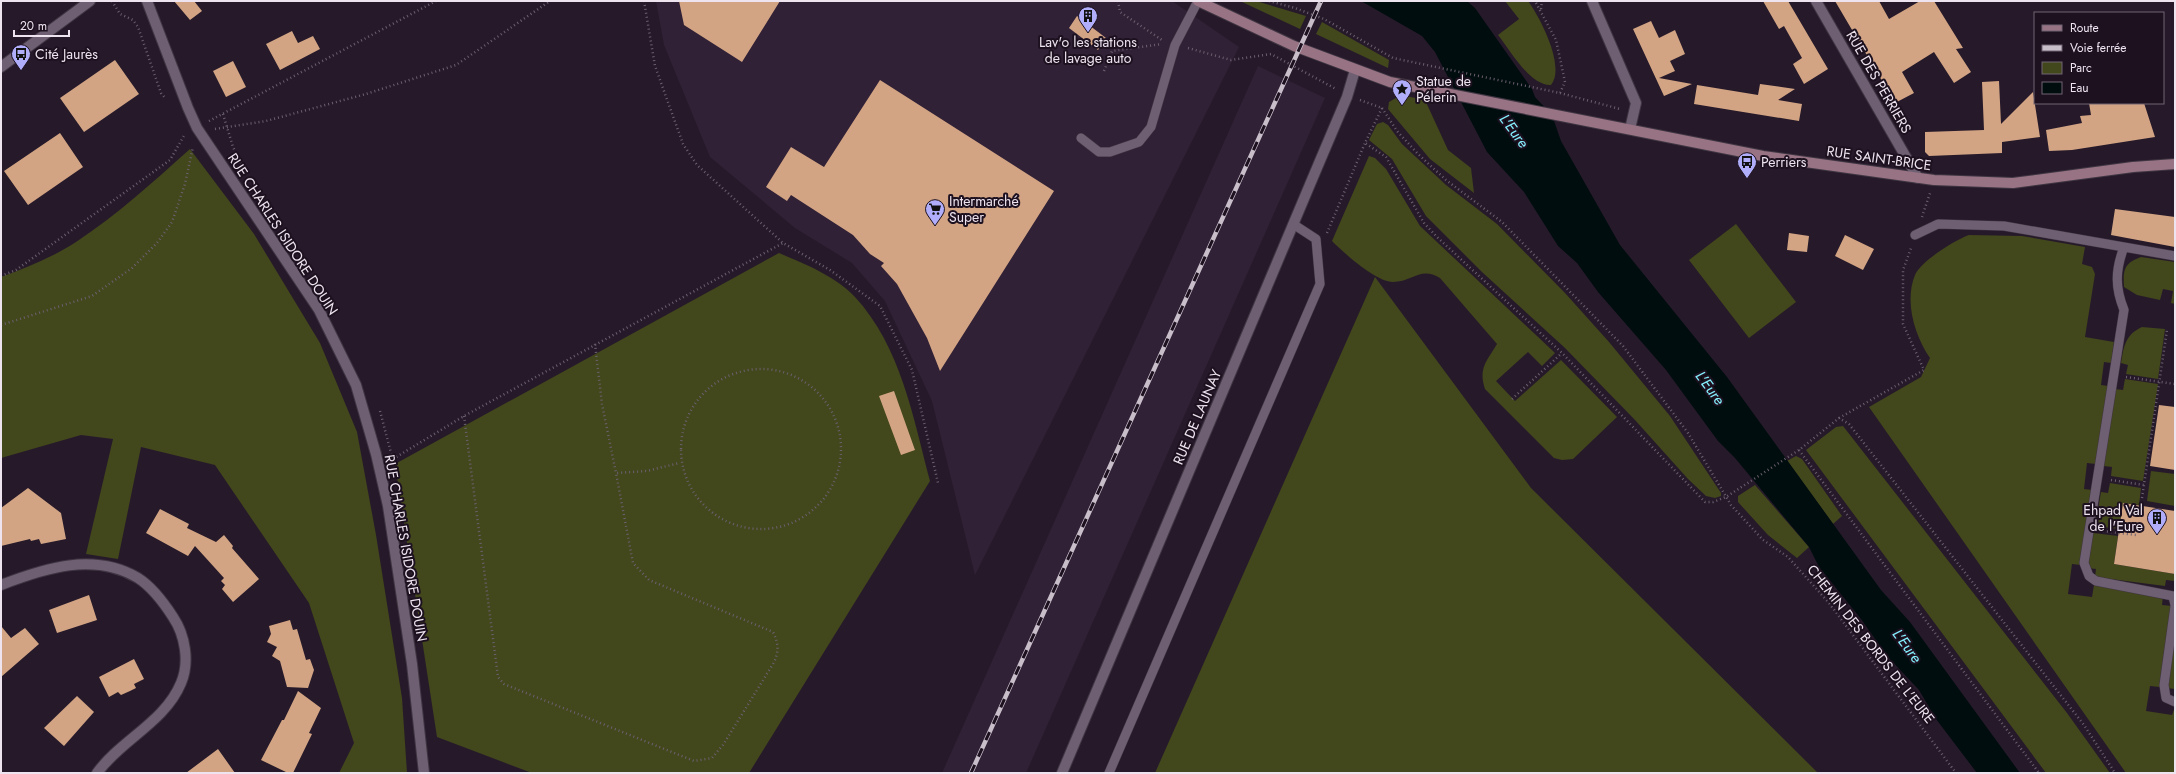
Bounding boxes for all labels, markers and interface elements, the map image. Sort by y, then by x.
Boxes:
building icon: Lav'o les stations de lavage auto [1077,5,1099,33]
scale bar [14,12,69,38]
legend [2034,12,2164,104]
text: 20 m [20,17,47,35]
text: Route [2070,19,2099,37]
street label: RUE DES PERRIERS [1842,27,1917,137]
place label: Lav'o les stations de lavage auto [1039,32,1137,68]
text: Voie ferrée [2070,39,2126,57]
bus stop icon: Cité Jaurès [10,43,32,71]
place label: Cité Jaurès [35,44,98,64]
text: Parc [2070,59,2092,77]
place label: Statue de Pélerin [1416,71,1471,107]
place icon: Statue de Pélerin [1391,78,1413,106]
text: Eau [2070,79,2089,97]
water label: L'Eure [1494,109,1534,153]
street label: RUE SAINT-BRICE [1825,141,1933,175]
street label: RUE CHARLES ISIDORE DOUIN [223,149,343,319]
bus stop icon: Perriers [1736,151,1758,179]
place label: Perriers [1761,152,1807,172]
place label: Intermarché Super [949,191,1019,227]
supermarket icon: Intermarché Super [924,198,946,226]
street label: RUE DE LAUNAY [1168,366,1226,468]
water label: L'Eure [1690,366,1730,410]
street label: RUE CHARLES ISIDORE DOUIN [380,453,432,643]
place label: Ehpad Val de l'Eure [2083,500,2143,536]
building icon: Ehpad Val de l'Eure [2146,507,2168,535]
street label: CHEMIN DES BORDS DE L'EURE [1803,560,1939,728]
water label: L'Eure [1887,624,1927,668]

